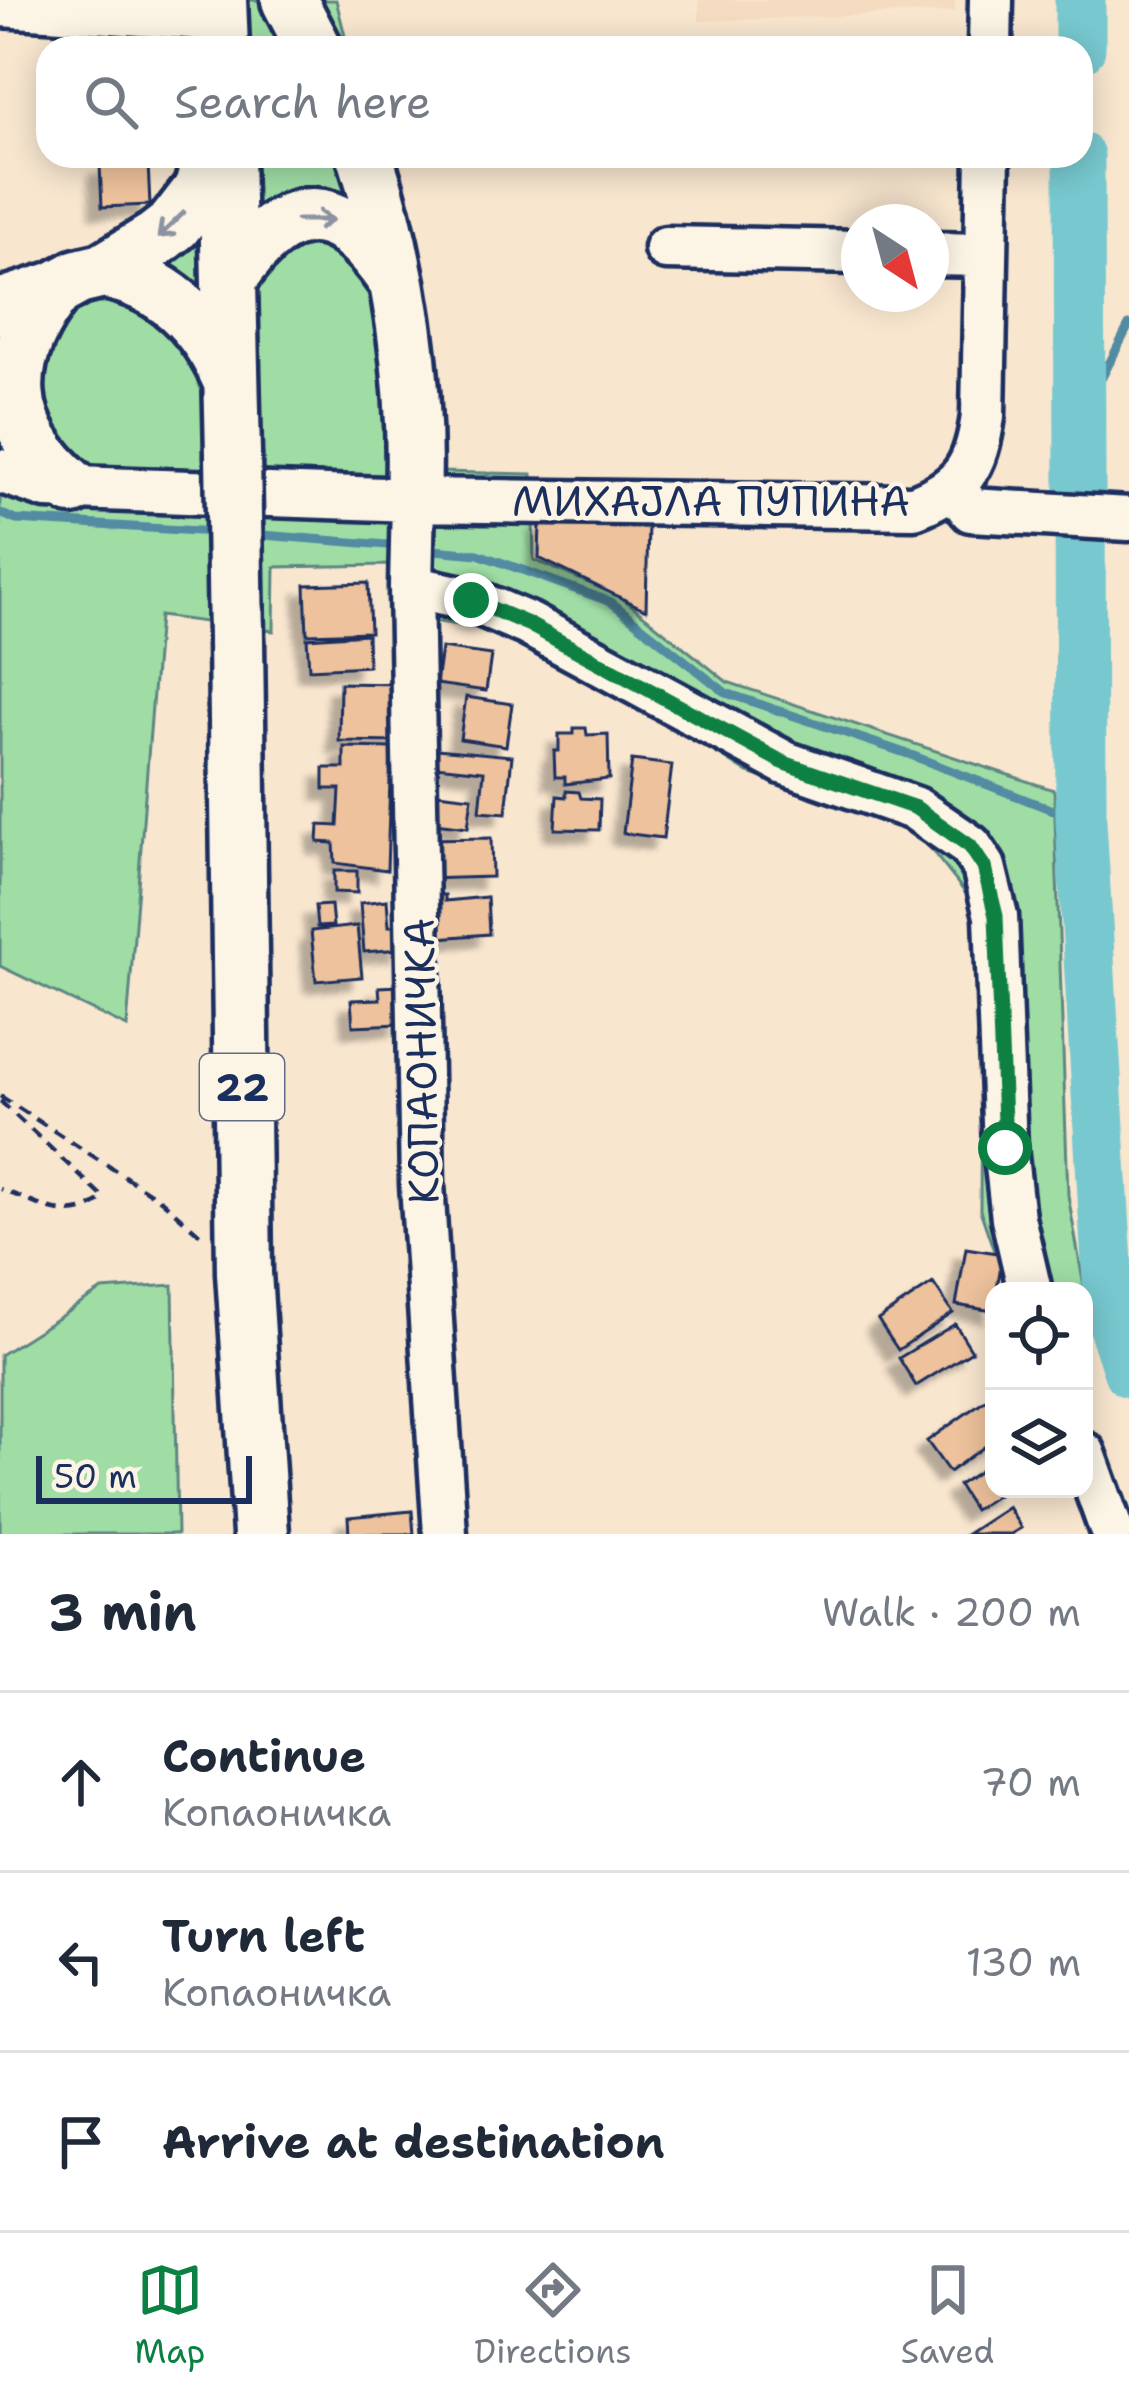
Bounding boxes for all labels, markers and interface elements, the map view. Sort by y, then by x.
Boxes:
search box [36,36,1093,168]
icon: search [78,69,144,135]
text: Search here [174,72,431,132]
north arrow [841,204,949,312]
one-way arrow [295,209,334,231]
one-way arrow [157,210,186,238]
street label: МИХАЈЛА ПУПИНА [512,473,910,529]
route end [444,573,498,627]
street label: КОПАОНИЧКА [391,917,451,1205]
road number: 22 [200,1054,284,1120]
route start [978,1121,1032,1175]
map controls [985,1282,1093,1498]
button: locate [985,1282,1093,1390]
button: layers [985,1390,1093,1498]
scale bar [36,1450,252,1503]
text: 50 m [54,1454,137,1499]
text: 3 min [48,1578,197,1646]
text: Walk · 200 m [822,1586,1081,1638]
text: Continue [162,1726,366,1786]
icon: ahead [48,1749,114,1815]
text: 70 m [980,1756,1081,1808]
text: Копаоничка [162,1786,391,1838]
text: Turn left [162,1906,365,1966]
icon: left [48,1929,114,1995]
text: 130 m [966,1936,1081,1988]
text: Копаоничка [162,1966,391,2018]
icon: arrive [48,2109,114,2175]
text: Arrive at destination [162,2112,665,2172]
tab: Map [135,2257,205,2374]
tab: Directions [474,2257,632,2374]
tab: Saved [901,2257,994,2374]

